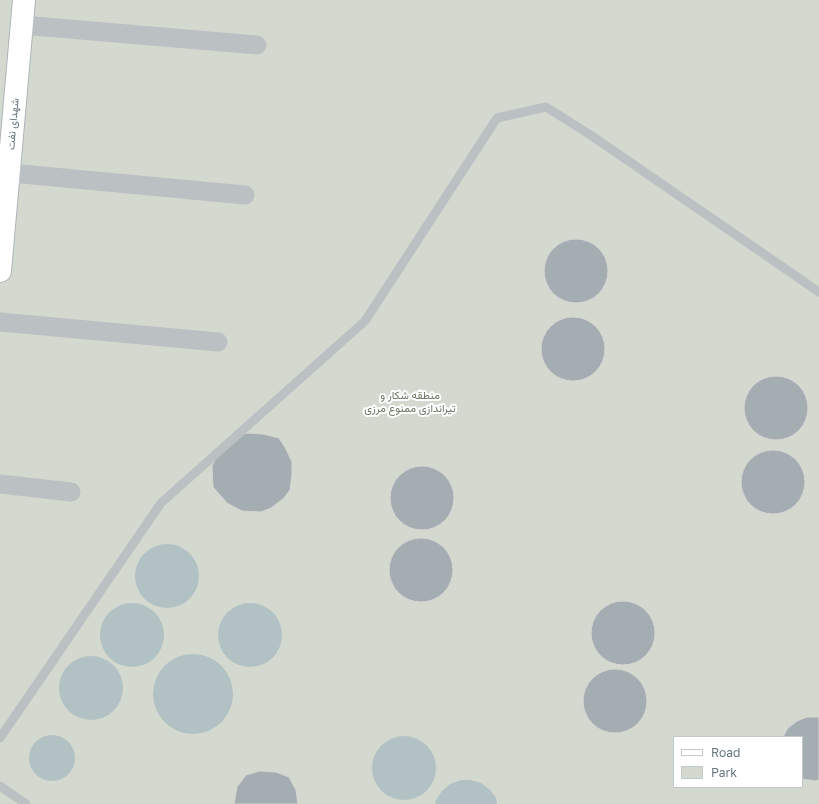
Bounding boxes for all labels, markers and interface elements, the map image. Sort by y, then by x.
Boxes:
street label: شهدای نفت [4,98,22,150]
park label: منطقه شکار و تیراندازی ممنوع مرزی [364,389,456,415]
legend [673,736,803,788]
text: Road [711,745,740,760]
text: Park [711,765,737,780]

